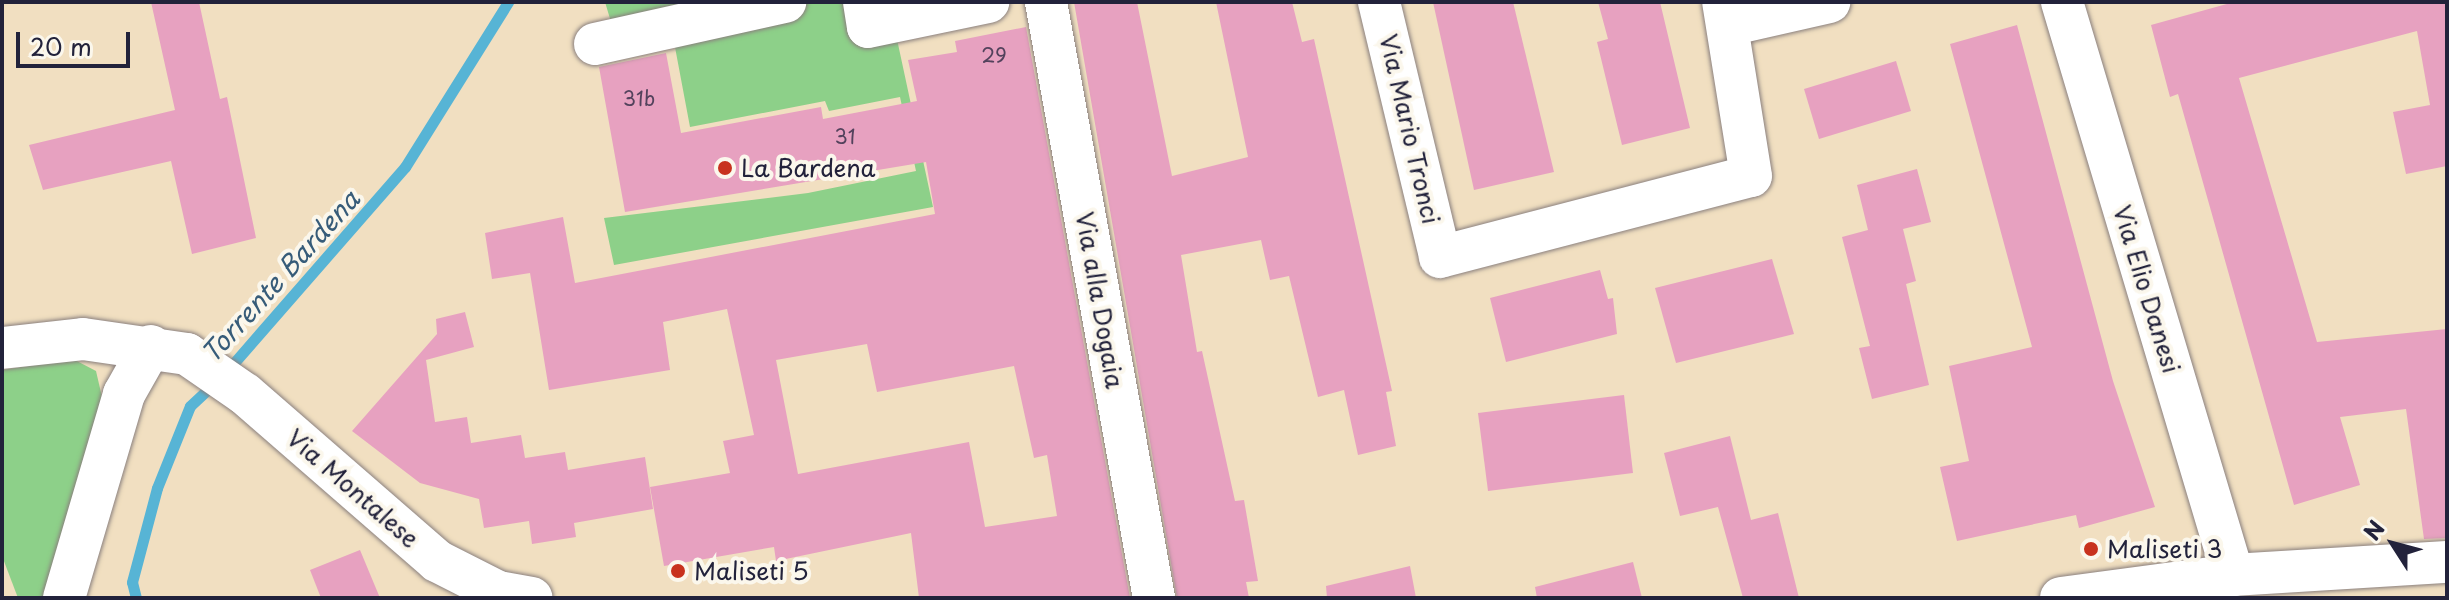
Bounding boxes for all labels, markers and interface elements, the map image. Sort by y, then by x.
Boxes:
scale bar [20,16,134,66]
text: 20 m [30,28,92,64]
street label: Via Mario Tronci [1374,32,1446,226]
house number: 29 [981,43,1007,67]
house number: 31b [623,86,655,110]
house number: 31 [835,124,855,148]
place label: La Bardena [741,154,874,182]
marker: La Bardena [716,159,734,177]
water label: Torrente Bardena [195,184,365,368]
street label: Via Elio Danesi [2107,201,2187,377]
street label: Via alla Dogaia [1070,210,1130,390]
street label: Via Montalese [281,423,425,553]
north arrow [2353,504,2433,584]
text: N [2355,513,2392,546]
place label: Maliseti 3 [2107,535,2222,563]
marker: Maliseti 3 [2082,540,2100,558]
place label: Maliseti 5 [694,557,809,585]
marker: Maliseti 5 [669,562,687,580]

